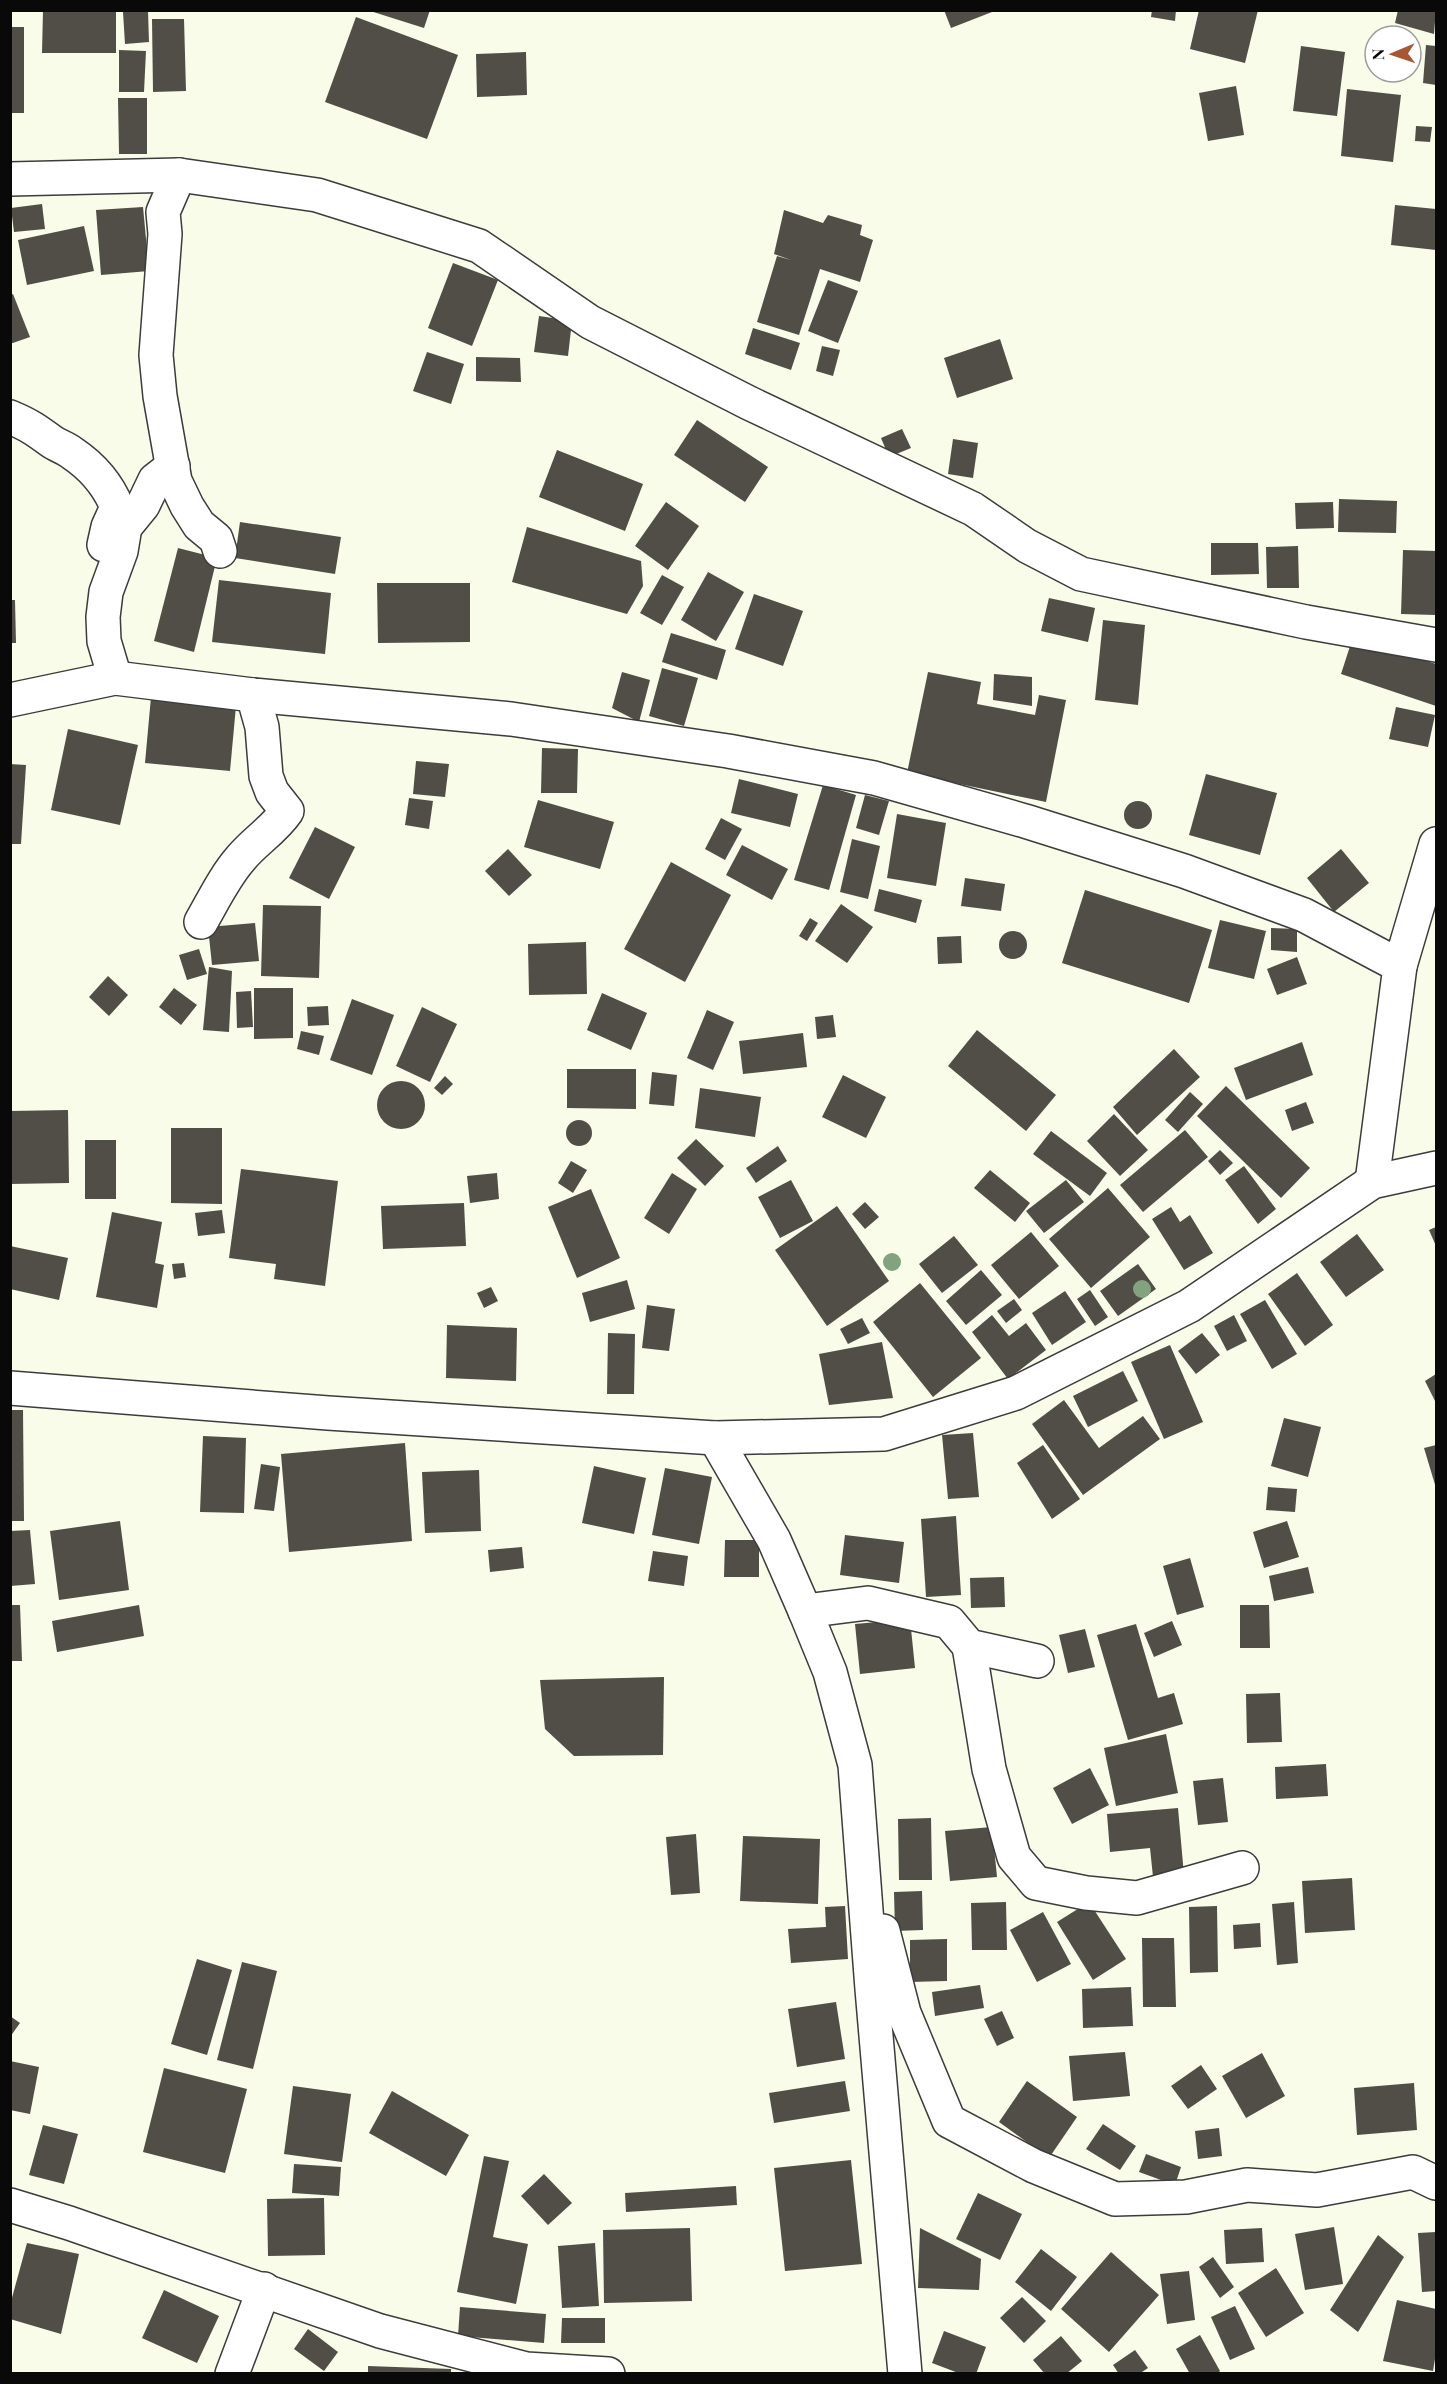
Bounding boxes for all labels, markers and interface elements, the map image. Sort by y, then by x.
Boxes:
north arrow [1363,24,1423,84]
text: N [1367,48,1388,61]

